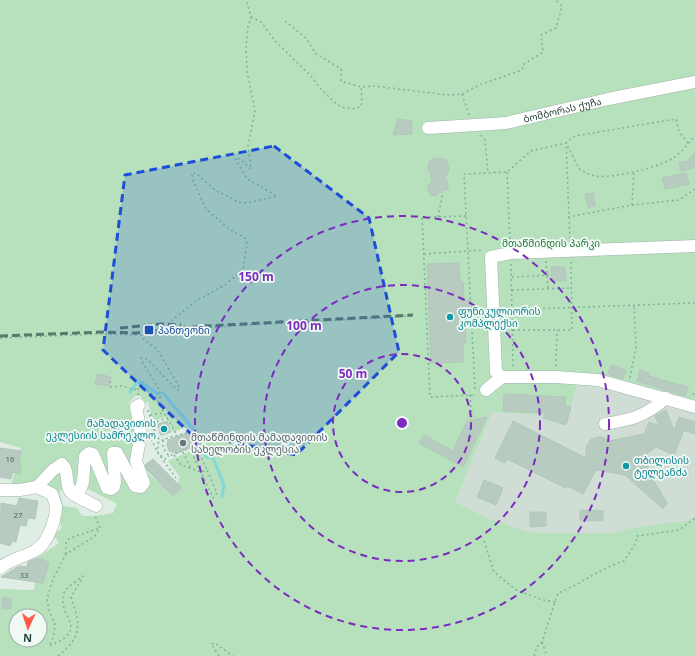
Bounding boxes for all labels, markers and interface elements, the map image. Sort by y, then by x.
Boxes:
street label: ბომბორას ქუჩა [522,94,603,126]
park label: მთაწმინდის პარკი [502,236,600,250]
text: 150 m [238,268,274,285]
place label: ფუნიკულიორის კომპლექსი [458,304,541,330]
marker: ფუნიკულიორის კომპლექსი [445,312,455,322]
text: 100 m [286,317,322,334]
place label: პანთეონი [158,323,210,337]
marker: პანთეონი [143,324,155,336]
text: 50 m [339,365,367,382]
place label: მამადავითის ეკლესიის სამრეკლო [46,416,156,442]
centre of rings [395,416,409,430]
marker: მამადავითის ეკლესიის სამრეკლო [159,424,169,434]
place label: მთაწმინდის მამადავითის სახელობის ეკლესია [191,430,328,456]
marker: მთაწმინდის მამადავითის სახელობის ეკლესია [178,438,188,448]
house number: 16 [5,453,15,464]
place label: თბილისის ტელეანძა [634,453,689,479]
marker: თბილისის ტელეანძა [621,461,631,471]
house number: 27 [13,509,23,520]
house number: 33 [19,569,29,580]
north arrow [8,608,48,648]
text: N [23,631,32,646]

